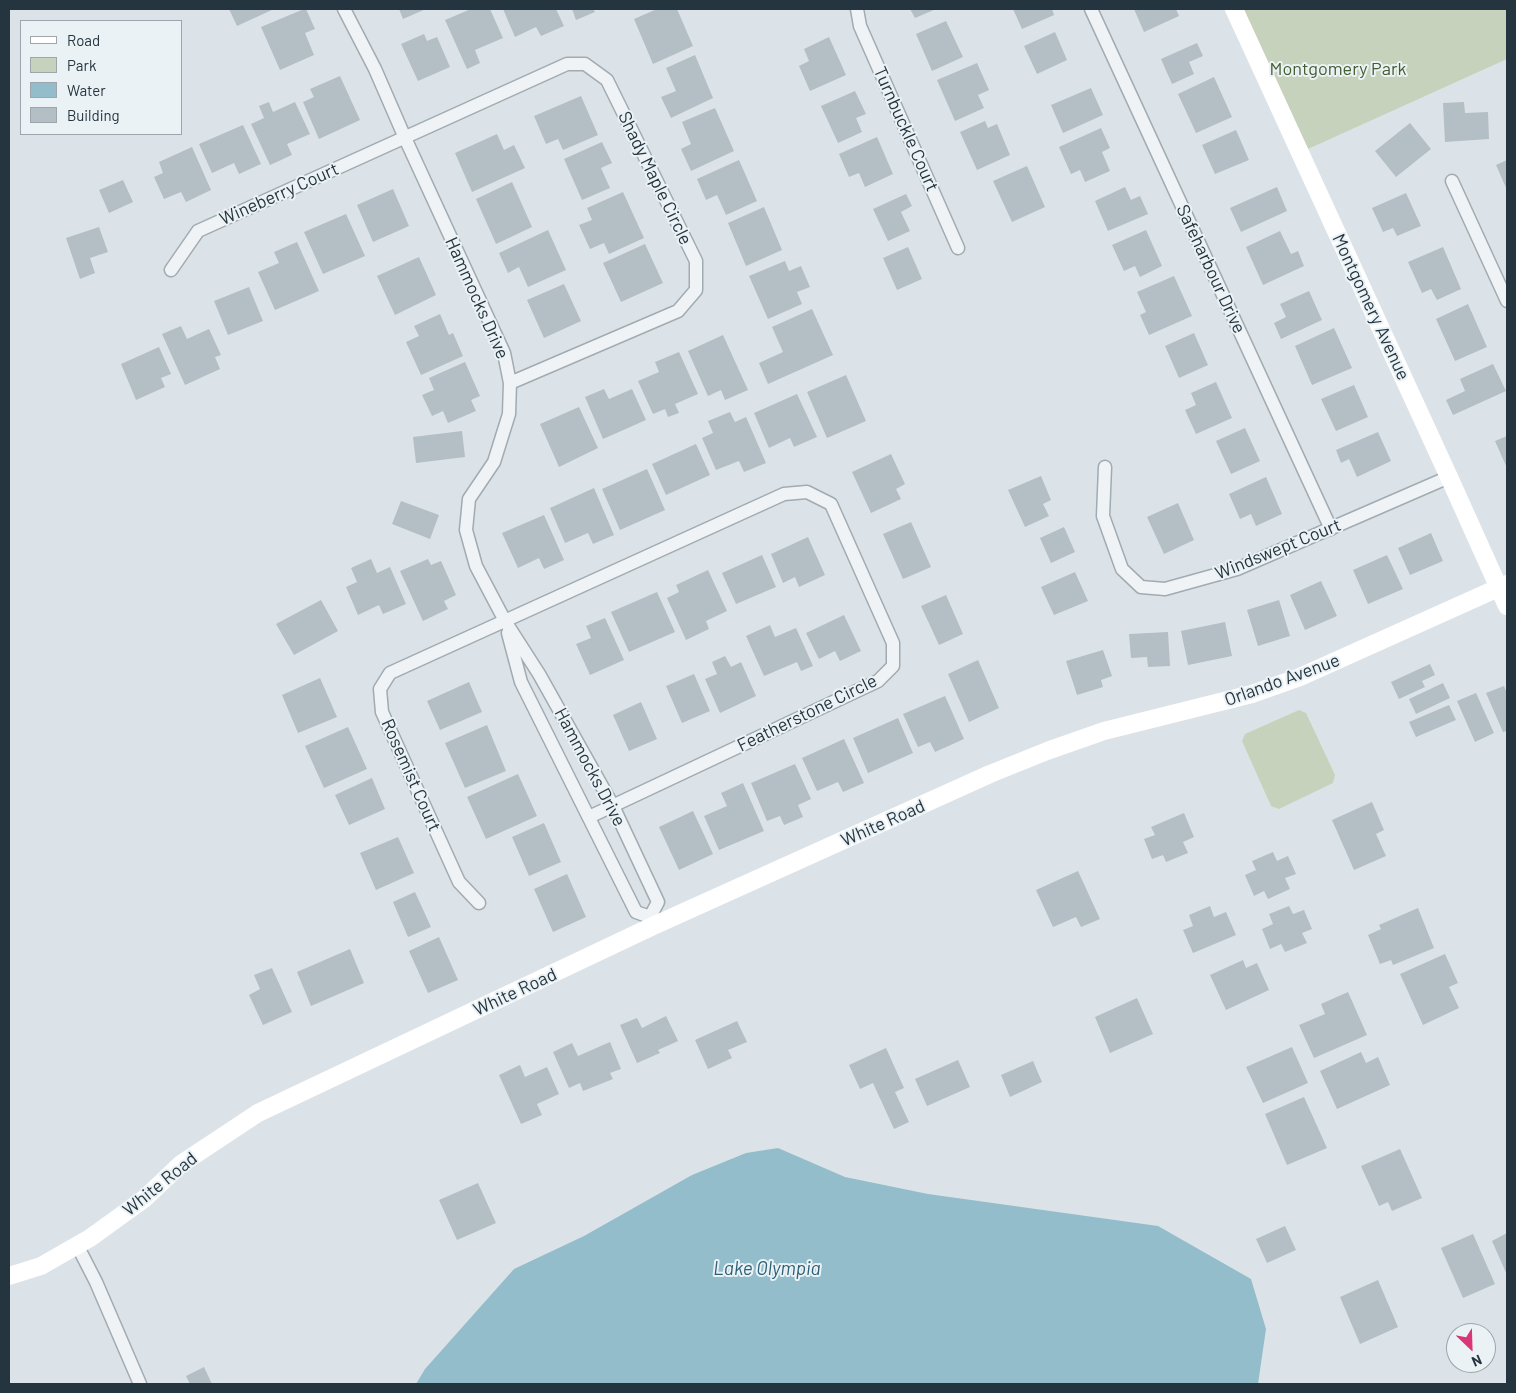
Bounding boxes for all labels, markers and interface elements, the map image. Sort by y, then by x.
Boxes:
legend [20,20,182,135]
text: Road [67,31,100,49]
text: Park [67,56,96,74]
park label: Montgomery Park [1270,58,1406,80]
street label: Turnbuckle Court [869,63,943,195]
text: Water [67,81,106,99]
text: Building [67,106,120,124]
street label: Shady Maple Circle [613,108,697,248]
street label: Wineberry Court [216,158,342,230]
street label: Safeharbour Drive [1172,201,1250,337]
street label: Montgomery Avenue [1328,230,1414,384]
street label: Hammocks Drive [440,234,514,362]
street label: Windswept Court [1212,514,1344,584]
street label: Orlando Avenue [1221,649,1343,711]
street label: Featherstone Circle [734,670,880,756]
street label: Hammocks Drive [550,704,630,830]
street label: Rosemist Court [377,715,445,835]
street label: White Road [838,795,928,851]
street label: White Road [470,963,560,1021]
street label: White Road [118,1147,202,1221]
water label: Lake Olympia [713,1258,821,1280]
north arrow [1446,1323,1496,1373]
text: N [1469,1352,1485,1371]

